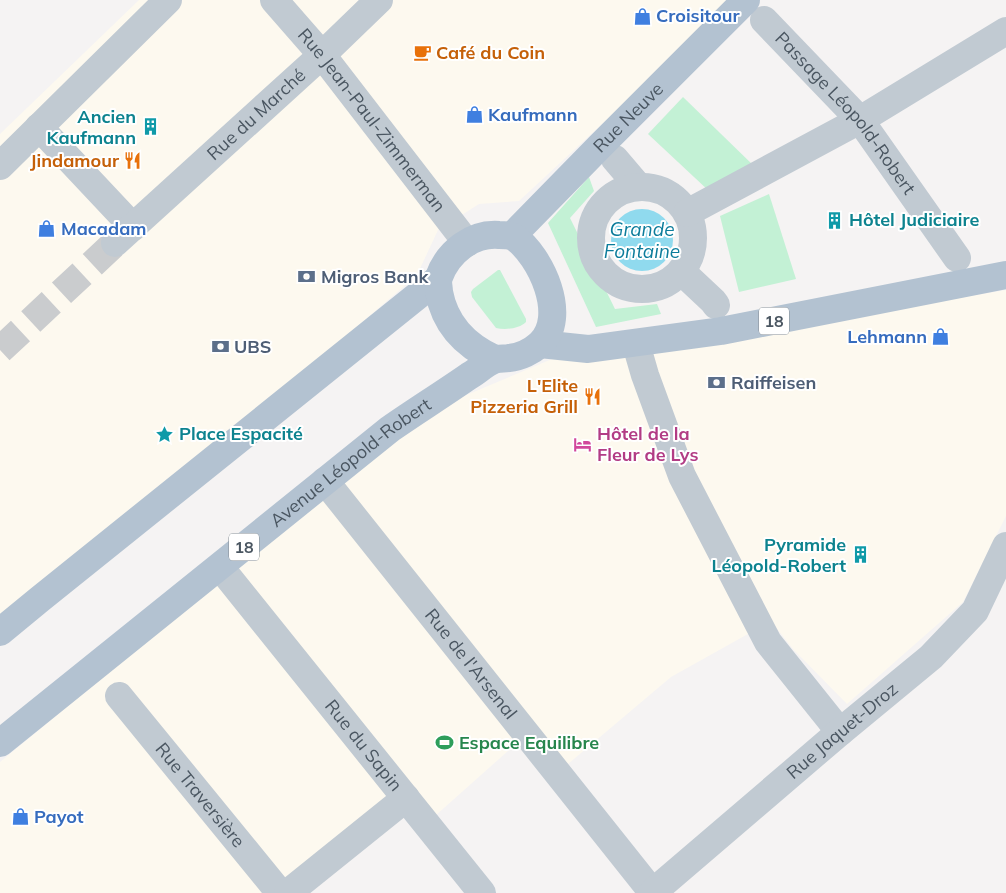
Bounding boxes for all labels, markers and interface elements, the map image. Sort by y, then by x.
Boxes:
place label: Croisitour [656,4,740,27]
shop icon: Croisitour [632,6,652,26]
street label: Rue Jean-Paul-Zimmerman [293,23,451,216]
street label: Passage Léopold-Robert [770,27,921,199]
place label: Café du Coin [436,41,545,64]
cafe icon: Café du Coin [412,43,432,63]
street label: Rue du Marché [202,64,310,165]
street label: Rue Neuve [588,77,668,157]
place label: Kaufmann [488,103,578,126]
place label: Ancien Kaufmann [46,105,136,149]
shop icon: Kaufmann [464,105,484,125]
building icon: Ancien Kaufmann [140,117,160,137]
place label: Jindamour [30,149,120,172]
restaurant icon: Jindamour [123,151,143,171]
place label: Hôtel Judiciaire [849,208,979,231]
building icon: Hôtel Judiciaire [825,210,845,230]
place label: Macadam [61,217,147,240]
water label: Grande Fontaine [604,217,680,263]
shop icon: Macadam [37,219,57,239]
place label: Migros Bank [321,265,430,288]
bank icon: Migros Bank [297,267,317,287]
road number: 18 [759,308,789,334]
place label: Lehmann [847,325,927,348]
shop icon: Lehmann [931,327,951,347]
place label: UBS [234,335,271,358]
bank icon: UBS [210,337,230,357]
place label: Raiffeisen [731,371,816,394]
bank icon: Raiffeisen [707,373,727,393]
place label: L'Elite Pizzeria Grill [470,374,578,418]
restaurant icon: L'Elite Pizzeria Grill [582,386,602,406]
street label: Avenue Léopold-Robert [265,393,435,532]
place label: Place Espacité [179,422,303,445]
place label: Hôtel de la Fleur de Lys [597,422,698,466]
place icon: Place Espacité [155,424,175,444]
hotel icon: Hôtel de la Fleur de Lys [573,434,593,454]
place label: Pyramide Léopold-Robert [711,533,846,577]
road number: 18 [229,534,259,560]
building icon: Pyramide Léopold-Robert [850,545,870,565]
street label: Rue de l'Arsenal [420,604,522,724]
street label: Rue Jaquet-Droz [782,677,902,784]
street label: Rue du Sapin [320,695,408,796]
place label: Espace Equilibre [459,731,599,754]
sports icon: Espace Equilibre [435,733,455,753]
street label: Rue Traversière [151,738,250,852]
place label: Payot [34,805,84,828]
shop icon: Payot [10,807,30,827]

